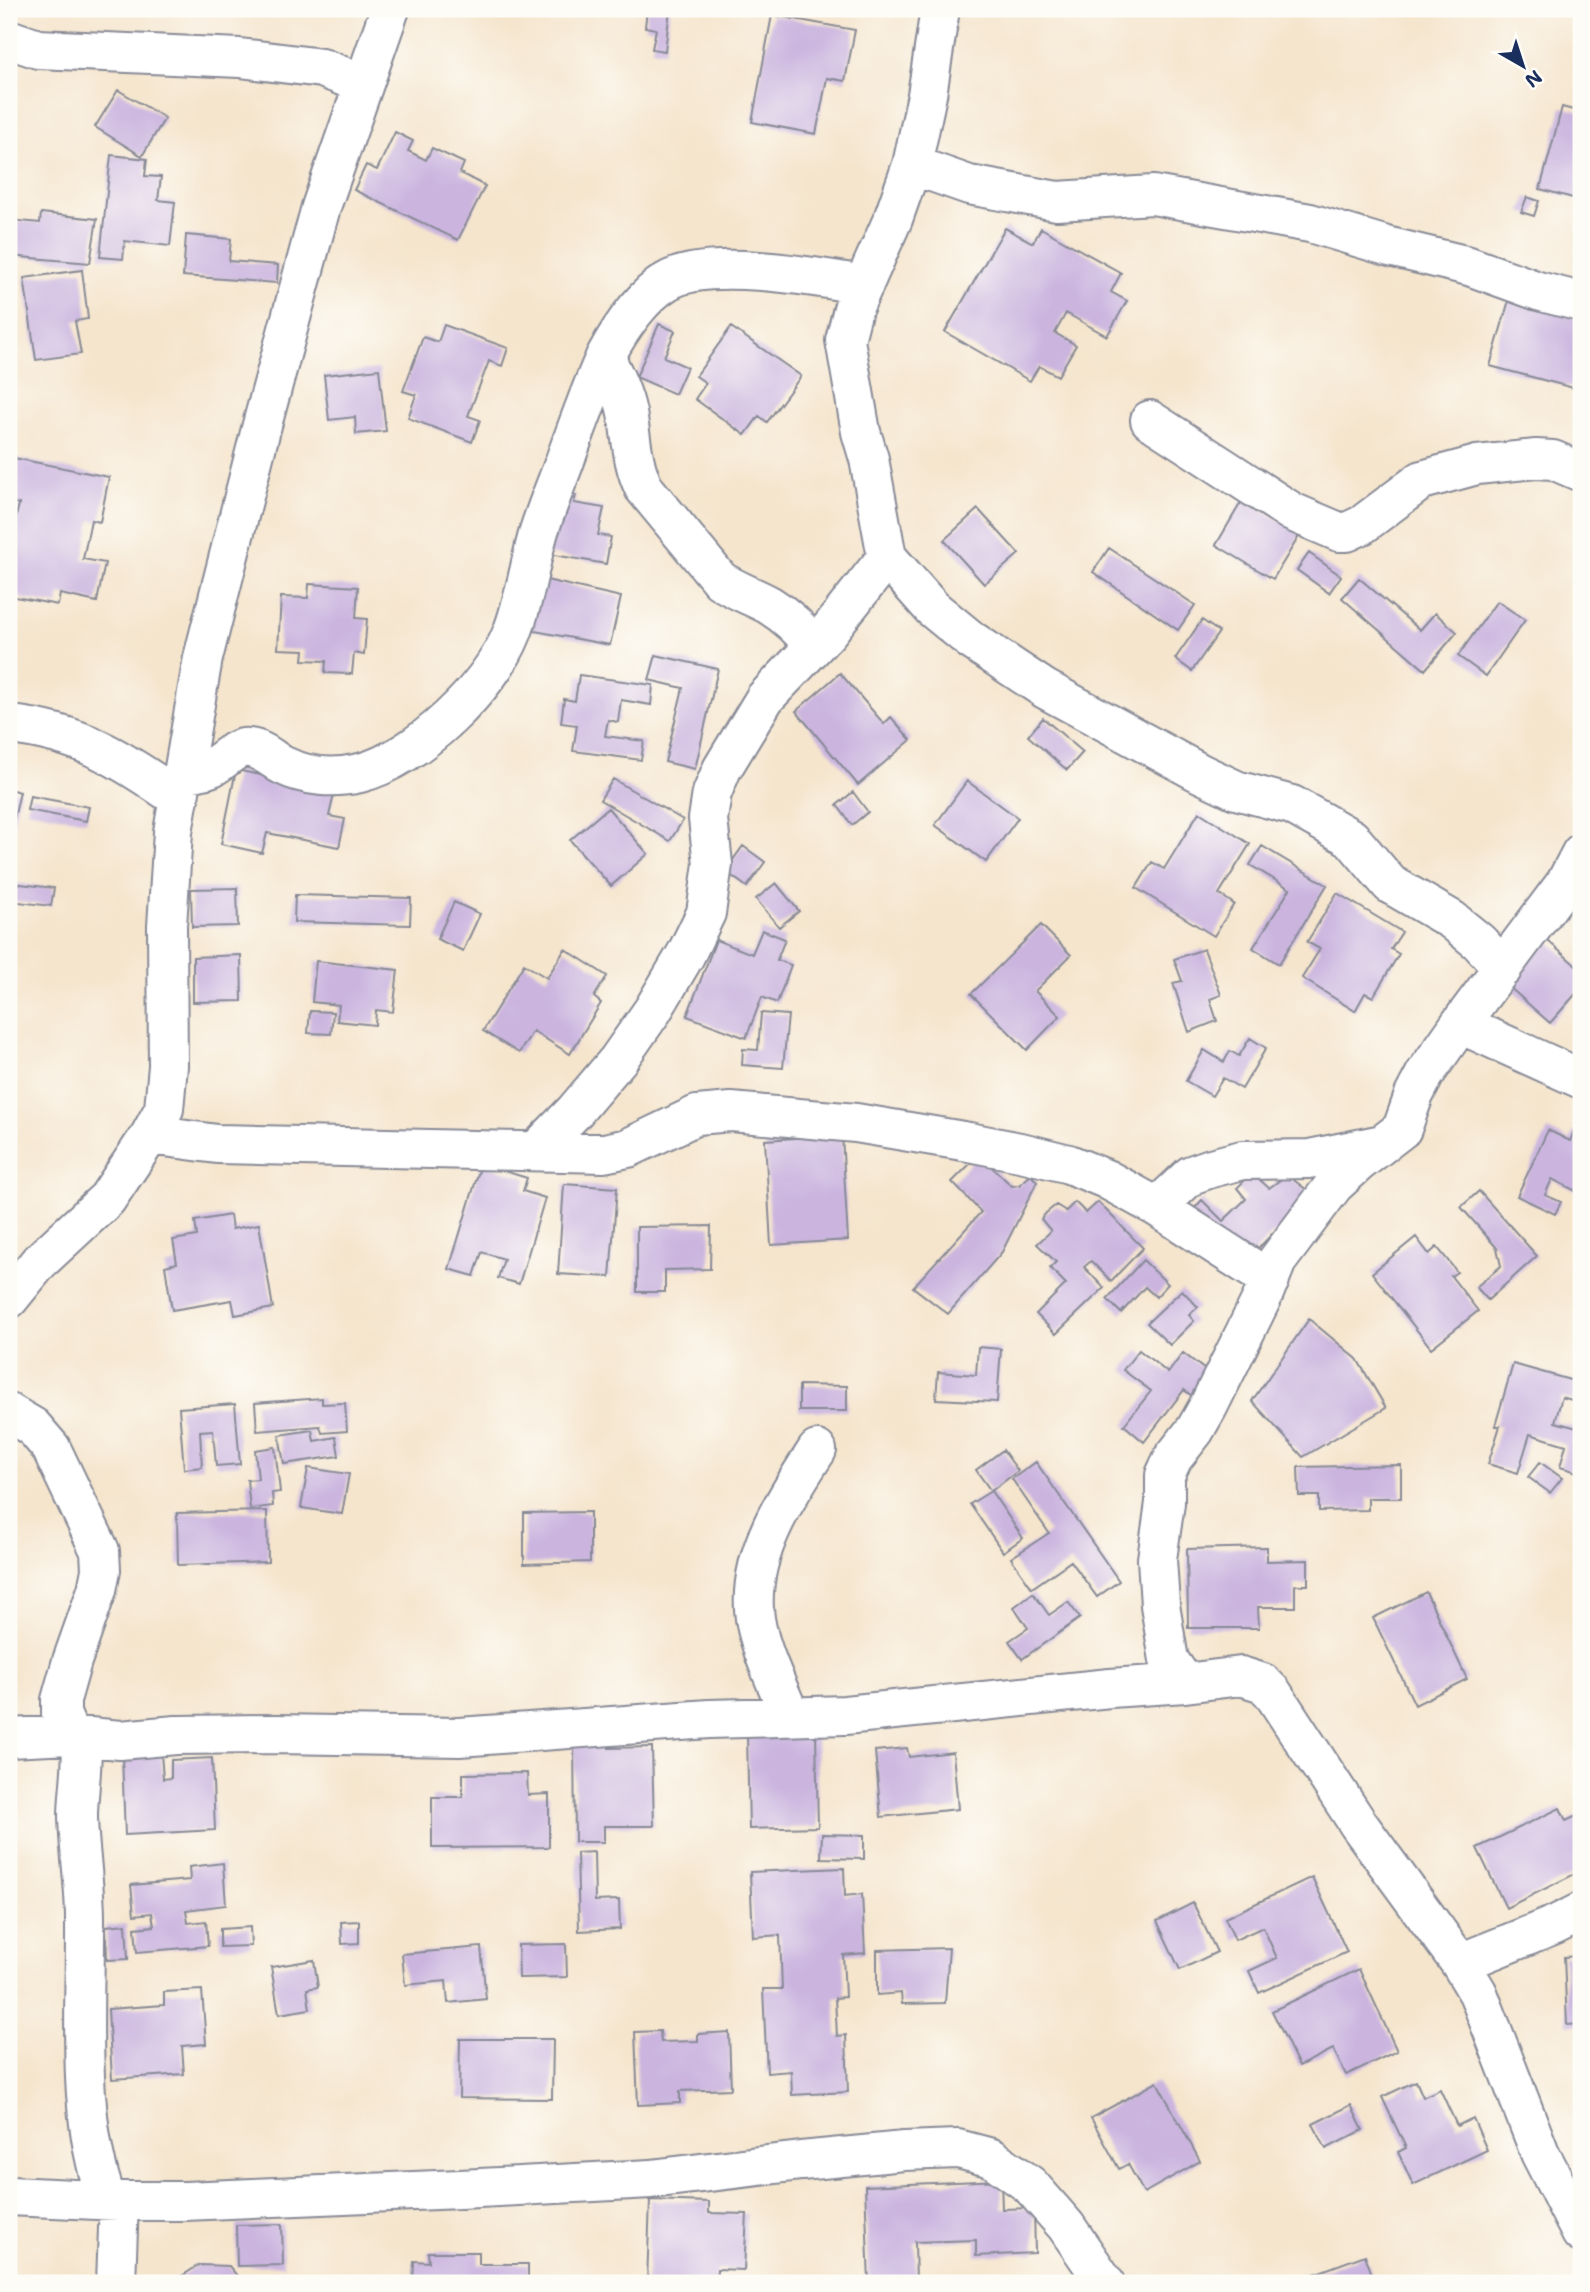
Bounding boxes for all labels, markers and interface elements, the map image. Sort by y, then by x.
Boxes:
north arrow [1488,32,1558,102]
text: N [1520,64,1547,93]

